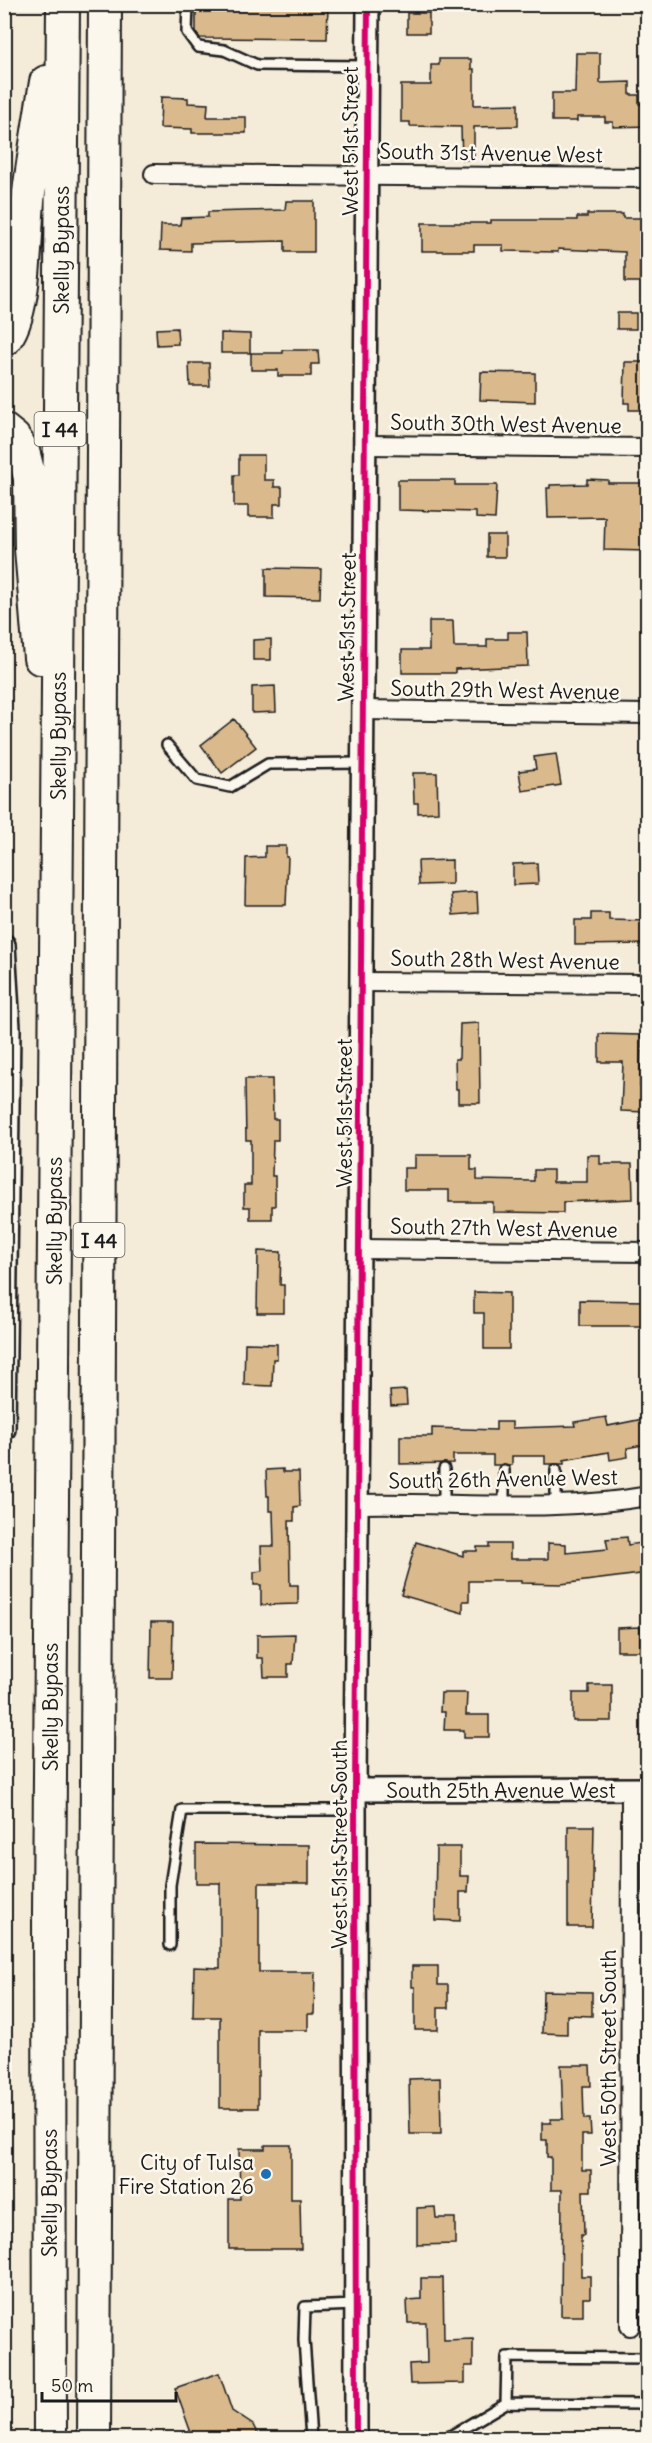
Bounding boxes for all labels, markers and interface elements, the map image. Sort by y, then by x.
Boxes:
street label: West 51st Street [337,66,364,216]
street label: South 31st Avenue West [379,138,603,168]
street label: Skelly Bypass [48,186,75,314]
street label: South 30th West Avenue [390,408,622,440]
road number: I 44 [34,412,86,446]
street label: West 51st Street [332,552,362,702]
street label: Skelly Bypass [45,672,72,800]
street label: South 29th West Avenue [390,675,620,705]
street label: South 28th West Avenue [390,945,620,975]
street label: West 51st Street [331,1038,358,1188]
street label: Skelly Bypass [41,1157,68,1285]
street label: South 27th West Avenue [390,1213,618,1243]
road number: I 44 [74,1223,124,1257]
street label: South 26th Avenue West [388,1464,618,1494]
street label: Skelly Bypass [37,1643,64,1771]
street label: West 51st Street South [326,1739,353,1949]
street label: South 25th Avenue West [386,1777,616,1804]
street label: West 50th Street South [595,1949,622,2167]
street label: Skelly Bypass [36,2129,63,2257]
place label: City of Tulsa Fire Station 26 [118,2149,254,2200]
marker: City of Tulsa Fire Station 26 [259,2167,273,2181]
scale bar [42,2365,176,2403]
text: 50 m [51,2374,93,2397]

